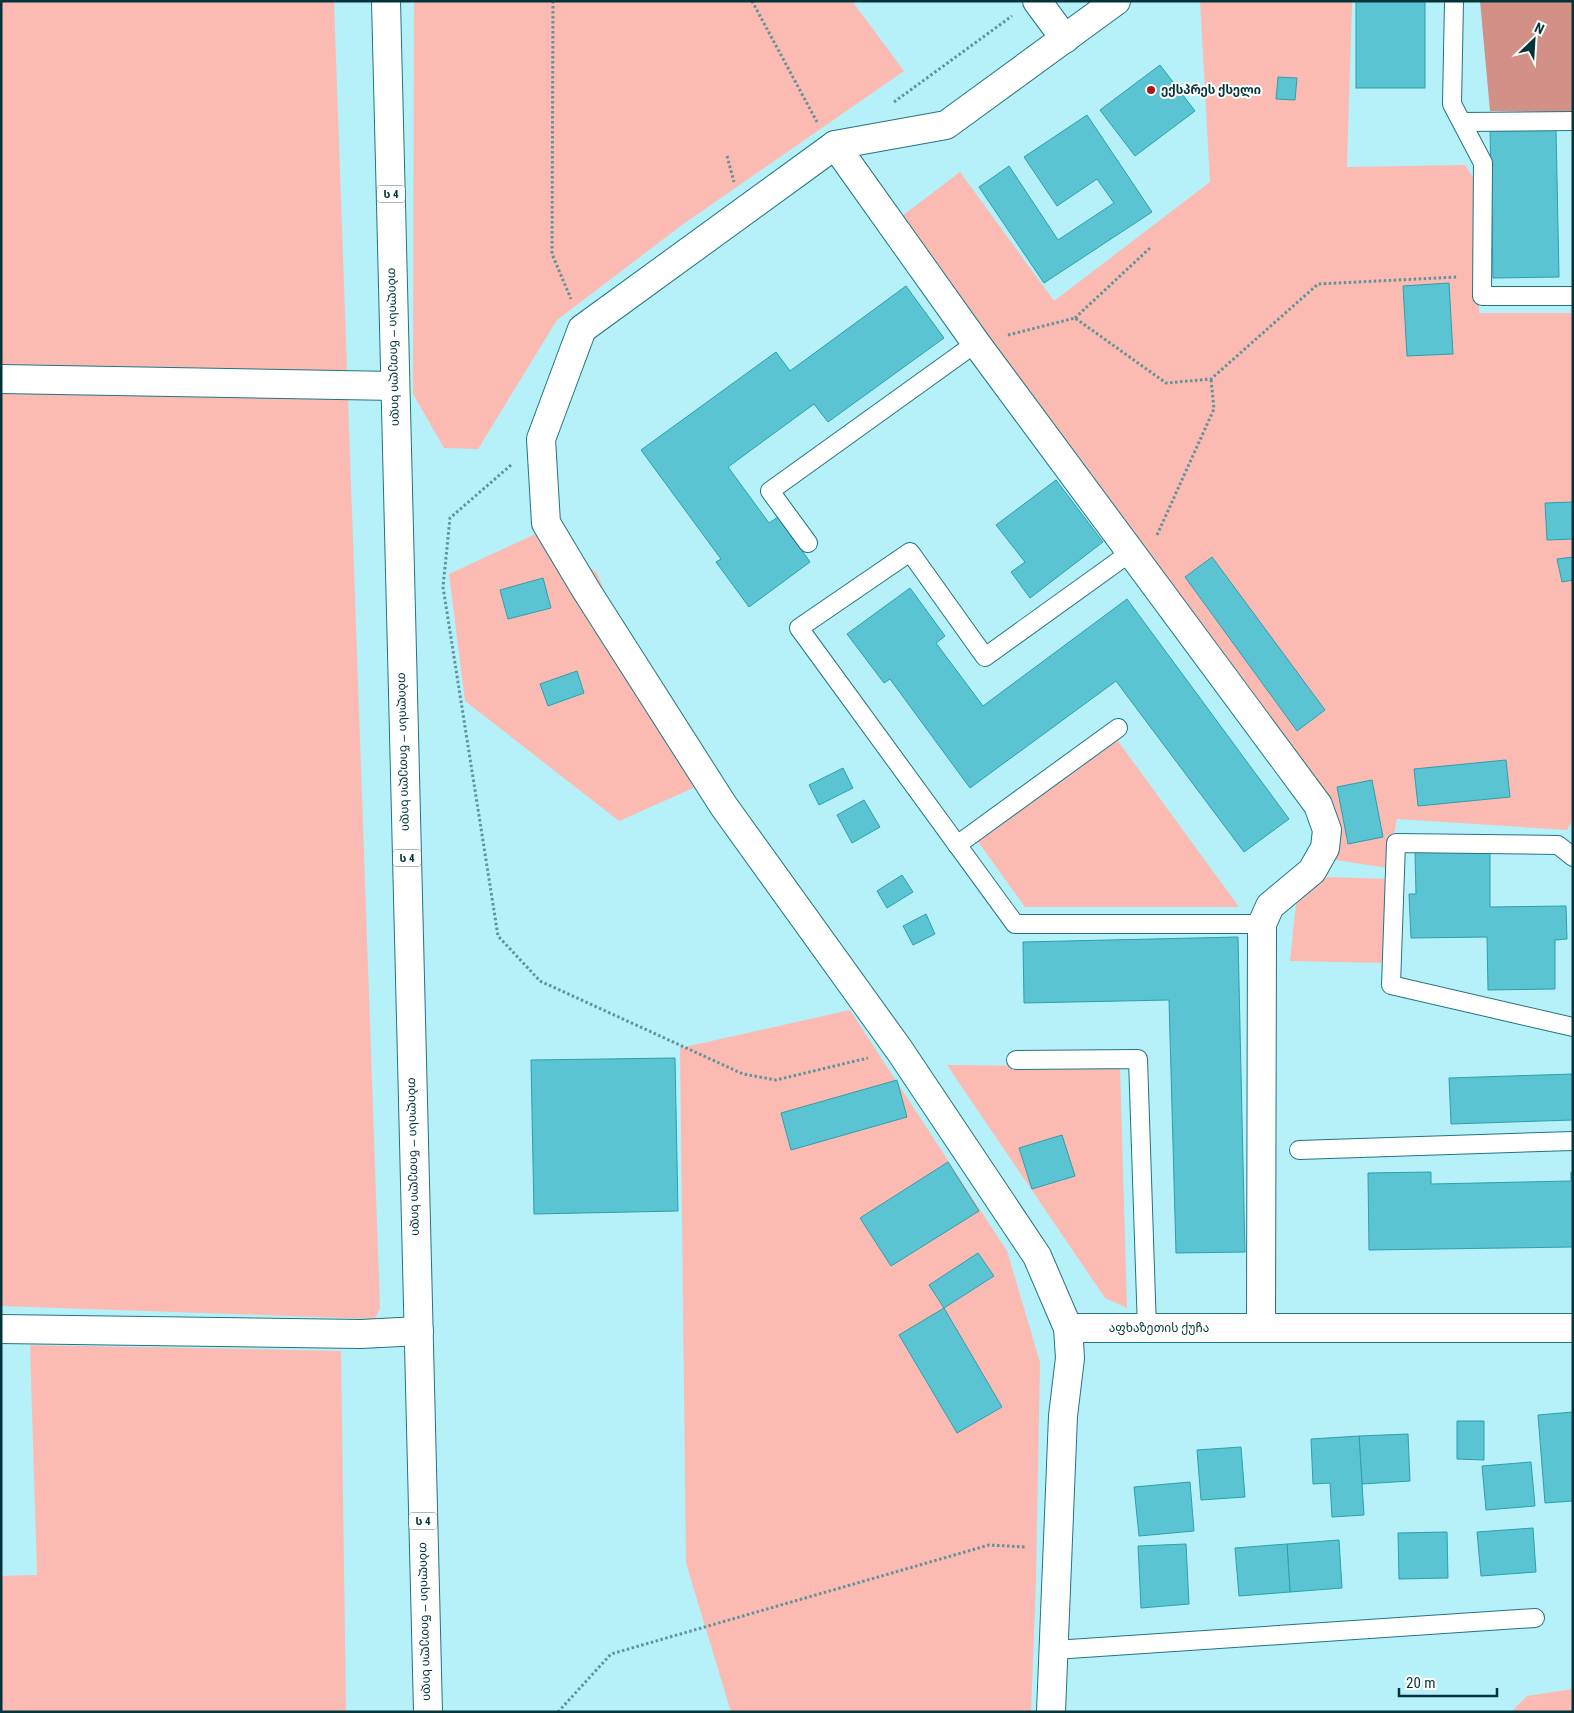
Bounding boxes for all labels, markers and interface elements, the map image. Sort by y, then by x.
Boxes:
north arrow [1509,15,1559,65]
text: N [1532,19,1547,37]
place label: ექსპრეს ქსელი [1161,83,1261,98]
marker: ექსპრეს ქსელი [1145,84,1157,96]
road number: ს 4 [377,185,405,202]
street label: თბილისი — წითელი ხიდი [385,267,403,426]
street label: თბილისი — წითელი ხიდი [395,672,413,831]
road number: ს 4 [393,850,421,866]
street label: თბილისი — წითელი ხიდი [405,1077,423,1236]
street label: აფხაზეთის ქუჩა [1109,1321,1209,1335]
road number: ს 4 [409,1512,437,1530]
street label: თბილისი — წითელი ხიდი [416,1542,435,1701]
scale bar [1399,1666,1496,1698]
text: 20 m [1406,1674,1436,1692]

